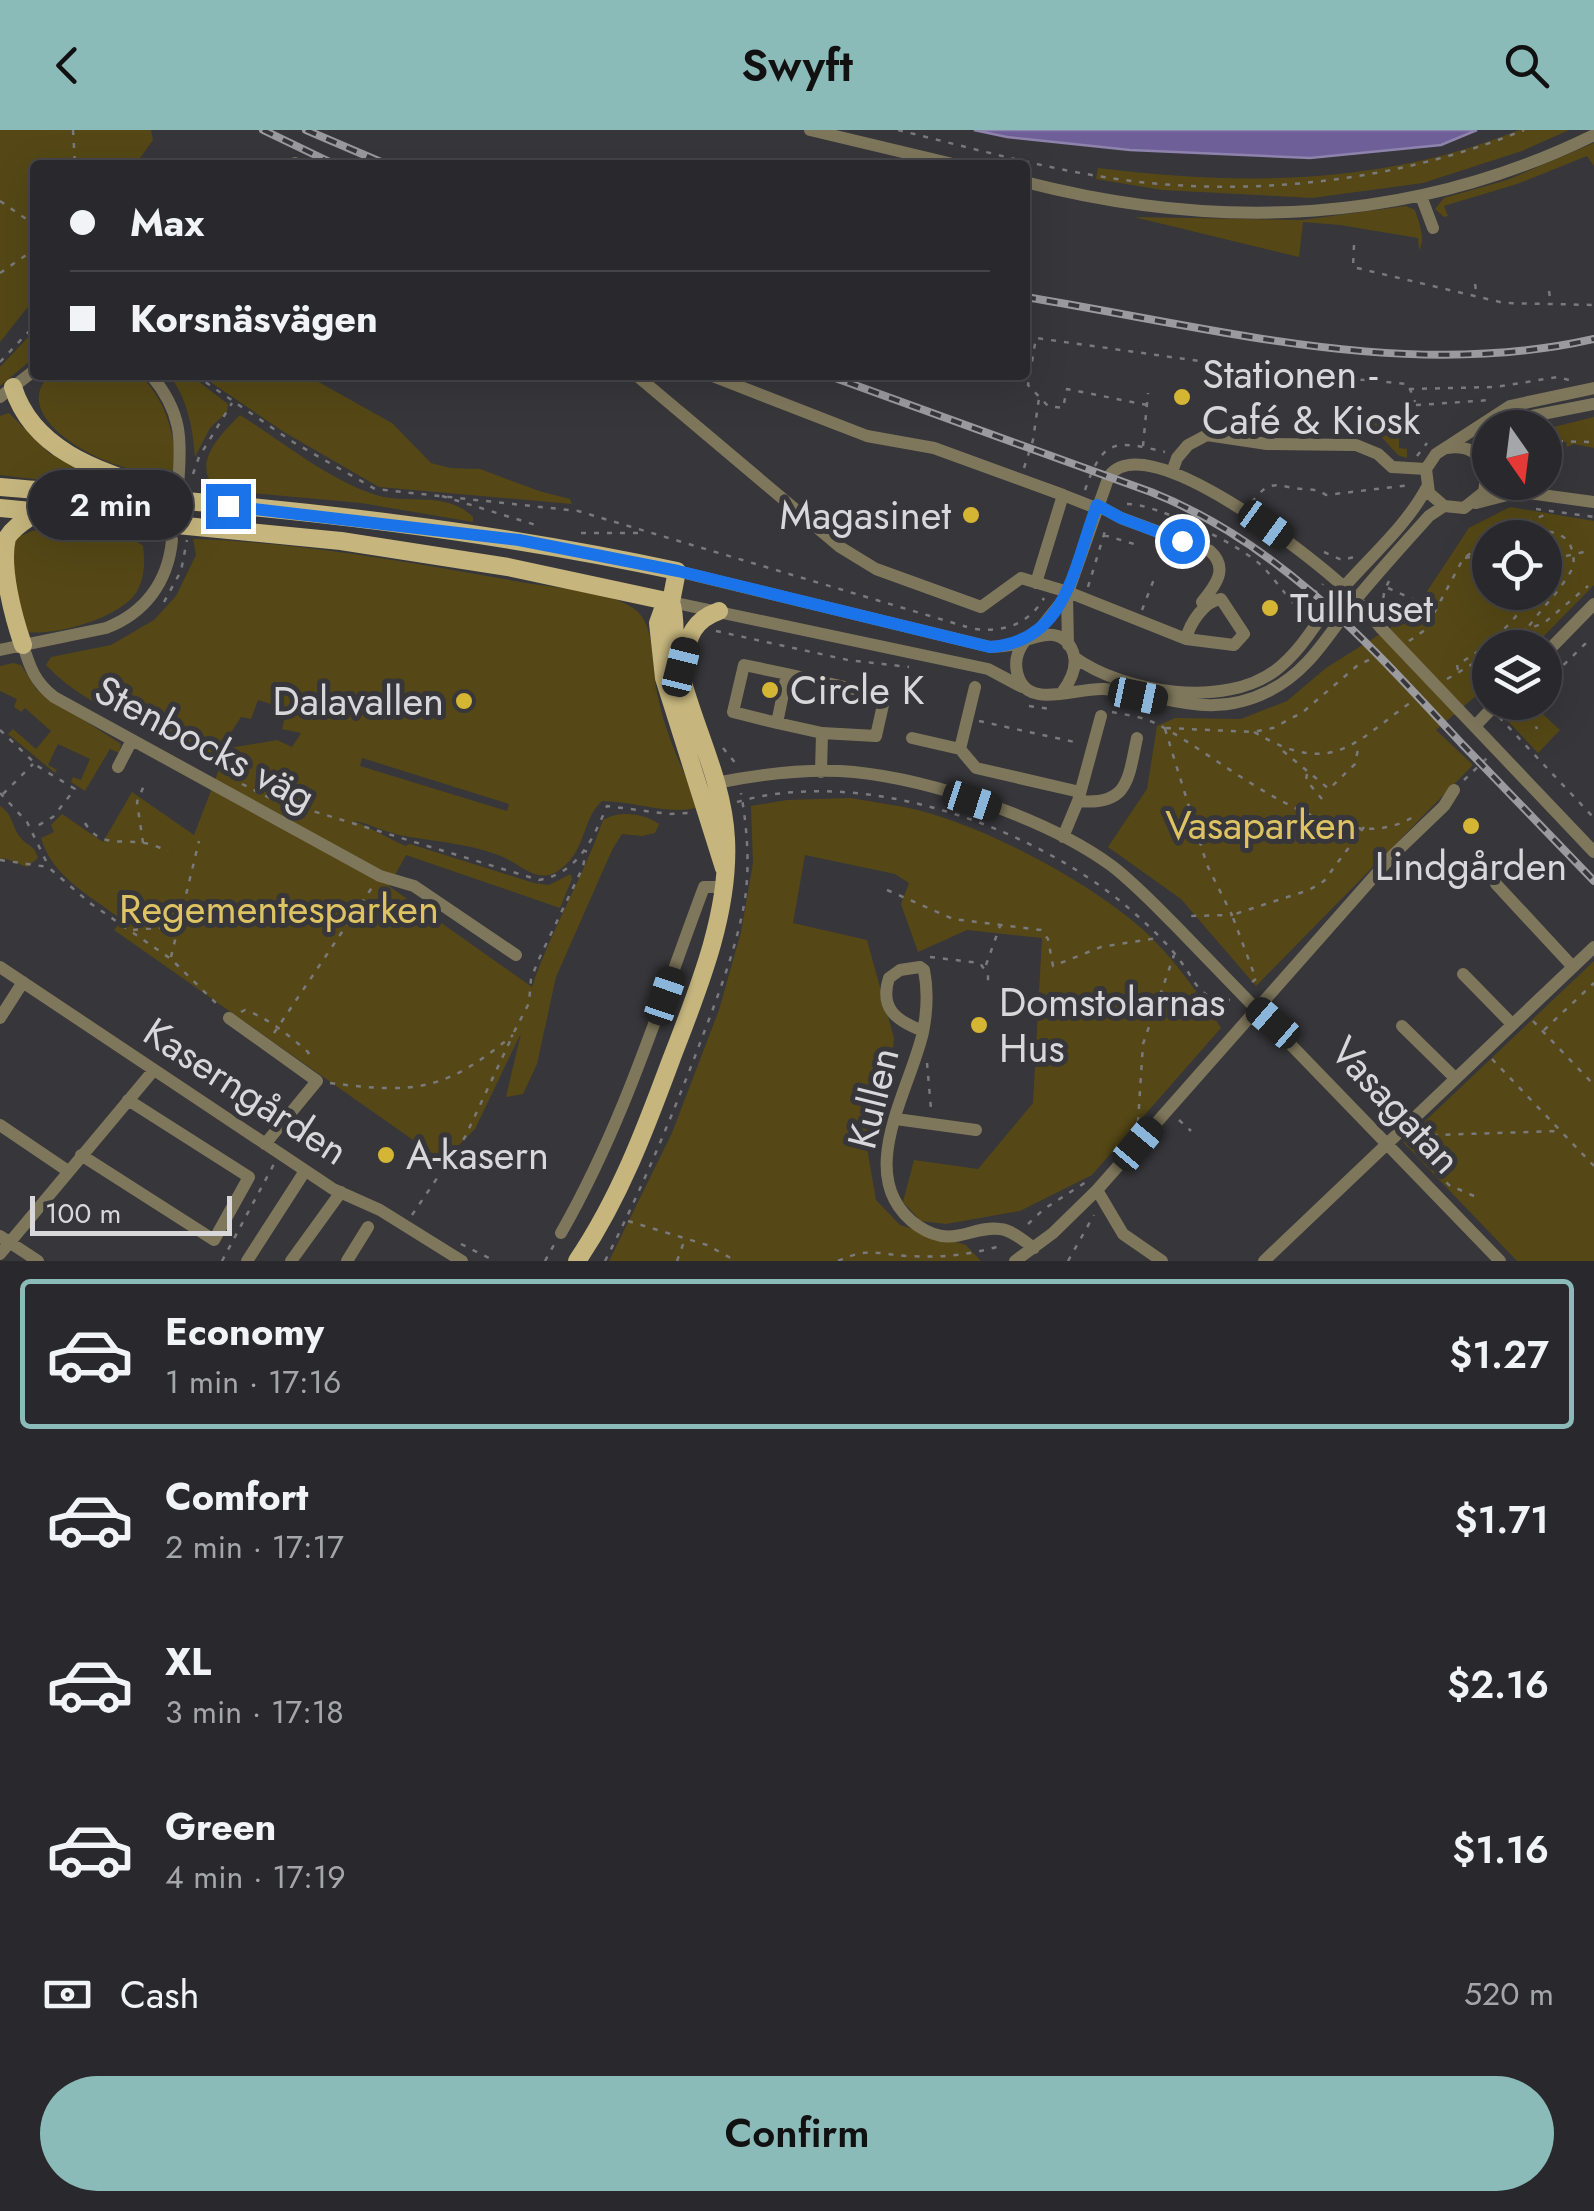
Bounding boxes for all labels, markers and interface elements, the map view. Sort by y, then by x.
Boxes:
text: Swyft [741,33,853,98]
icon: back [40,38,95,93]
icon: search [1499,38,1554,93]
text: Max [130,195,205,250]
text: Korsnäsvägen [130,291,378,346]
place label: Stationen - Café & Kiosk [1202,345,1421,449]
marker: Stationen - Café & Kiosk [1171,386,1193,408]
north arrow [1472,410,1562,500]
map controls [1472,410,1562,720]
callout: 2 min [28,471,193,541]
text: 2 min [69,482,152,528]
route end [206,484,251,529]
place label: Magasinet [780,486,951,544]
car [1233,495,1299,555]
marker: Magasinet [960,504,982,526]
route start [1160,519,1205,564]
button: locate [1472,520,1562,610]
place label: Tullhuset [1290,579,1434,637]
marker: Tullhuset [1259,597,1281,619]
button: layers [1472,630,1562,720]
car [659,634,703,700]
street label: Stenbocks väg [84,660,326,826]
place label: Circle K [790,661,925,719]
place label: Dalavallen [272,672,444,730]
car [1106,675,1170,717]
marker: Circle K [759,679,781,701]
marker: Dalavallen [453,690,475,712]
car [939,777,1005,825]
park label: Vasaparken [1165,796,1357,854]
marker: Lindgården [1460,815,1482,837]
place label: Lindgården [1375,837,1567,895]
park label: Regementesparken [119,880,439,938]
car [641,963,689,1029]
place label: Domstolarnas Hus [999,973,1225,1077]
car [1241,992,1305,1054]
street label: Kaserngården [132,1003,360,1179]
marker: Domstolarnas Hus [968,1014,990,1036]
street label: Vasagatan [1317,1023,1475,1187]
street label: Kullen [832,1041,914,1155]
car [1107,1111,1169,1177]
place label: A-kasern [406,1126,549,1184]
marker: A-kasern [375,1144,397,1166]
scale bar [30,1191,232,1236]
text: 100 m [45,1193,121,1234]
text: Economy [165,1304,324,1359]
icon: car [45,1309,135,1399]
text: $1.27 [1449,1327,1549,1382]
text: 1 min · 17:16 [165,1359,342,1405]
text: Comfort [165,1469,308,1524]
icon: car [45,1474,135,1564]
text: $1.71 [1455,1492,1549,1547]
text: 2 min · 17:17 [165,1524,344,1570]
text: XL [165,1634,211,1689]
icon: car [45,1639,135,1729]
text: $2.16 [1447,1657,1549,1712]
text: 3 min · 17:18 [165,1689,344,1735]
text: Green [165,1799,276,1854]
icon: car [45,1804,135,1894]
text: $1.16 [1452,1822,1549,1877]
text: 4 min · 17:19 [165,1854,346,1900]
icon: cash [40,1967,95,2022]
text: Cash [120,1967,200,2022]
text: 520 m [1464,1971,1554,2017]
button: Confirm [40,2076,1554,2191]

